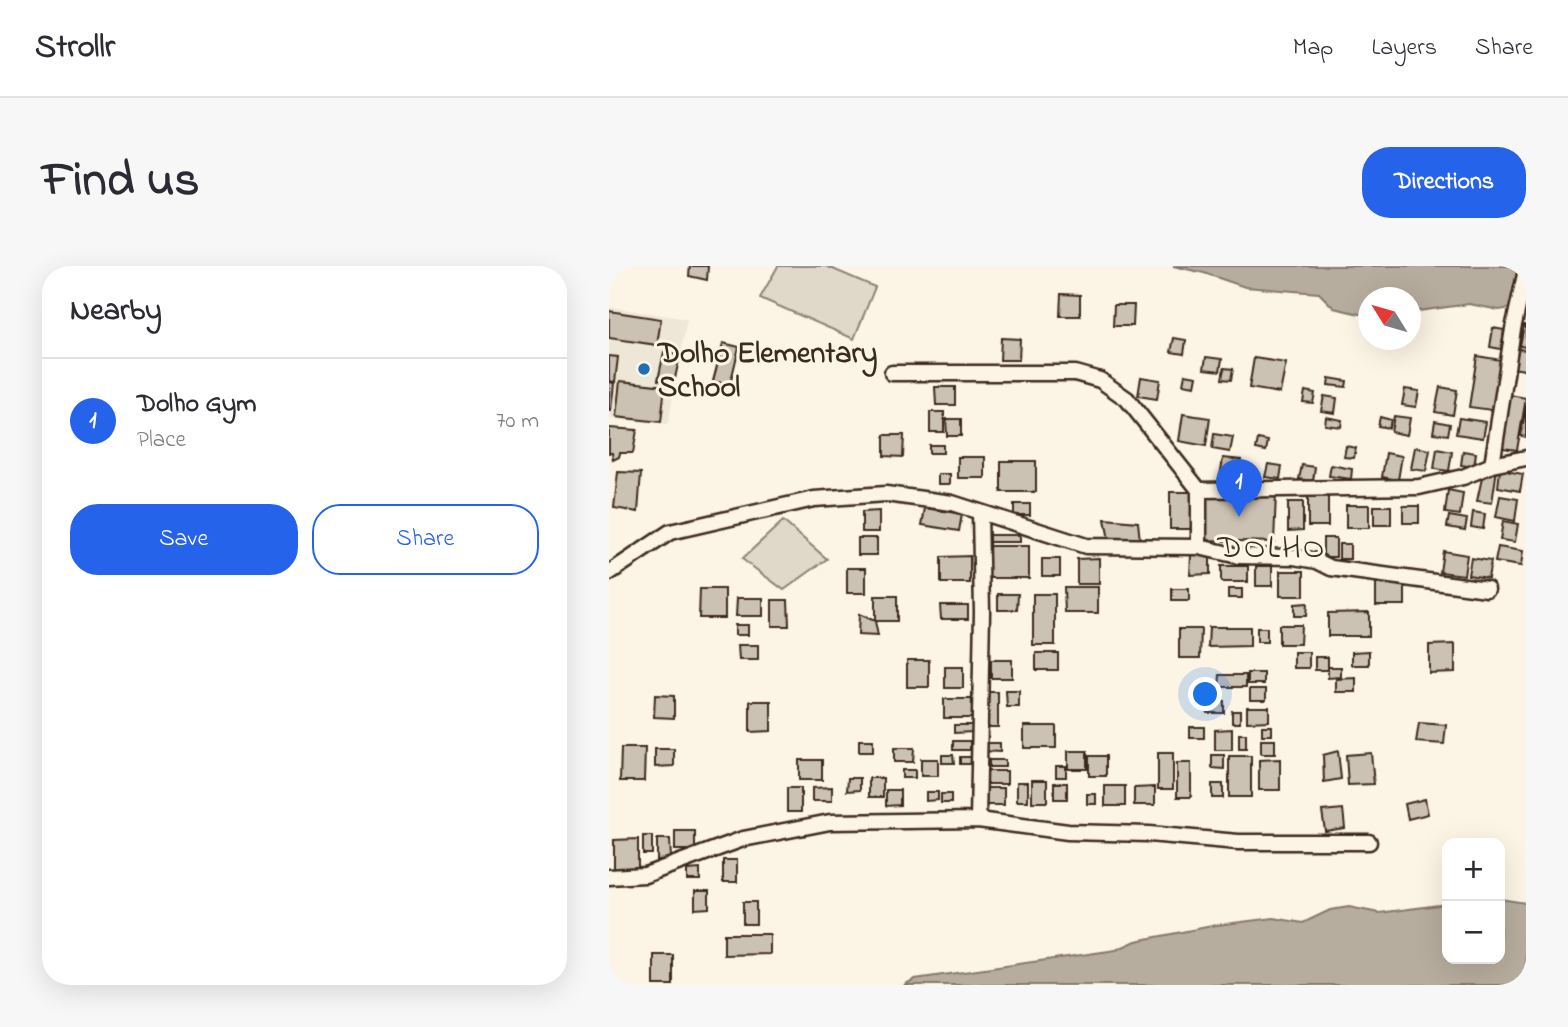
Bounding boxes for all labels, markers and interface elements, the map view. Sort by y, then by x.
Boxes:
text: Strollr [35,24,115,72]
text: Map [1293,31,1333,66]
text: Layers [1371,31,1437,66]
text: Share [1475,31,1533,66]
text: Find us [42,146,199,218]
button: Directions [1362,147,1526,218]
north arrow [1358,287,1421,350]
text: Nearby [70,290,162,334]
place label: Dolho Elementary School [656,333,878,411]
marker: Dolho Elementary School [636,361,652,377]
text: Dolho Gym [137,386,257,424]
text: 1 [89,405,97,438]
text: 70 m [496,405,539,438]
text: Place [137,424,186,457]
pin: 1 [1216,459,1262,517]
button: Save [70,504,298,575]
button: Share [312,504,539,575]
district label: DOLHO [1217,525,1326,573]
your location [1188,677,1222,711]
map controls [1442,838,1505,964]
button: + [1442,838,1505,901]
button: − [1442,901,1505,964]

